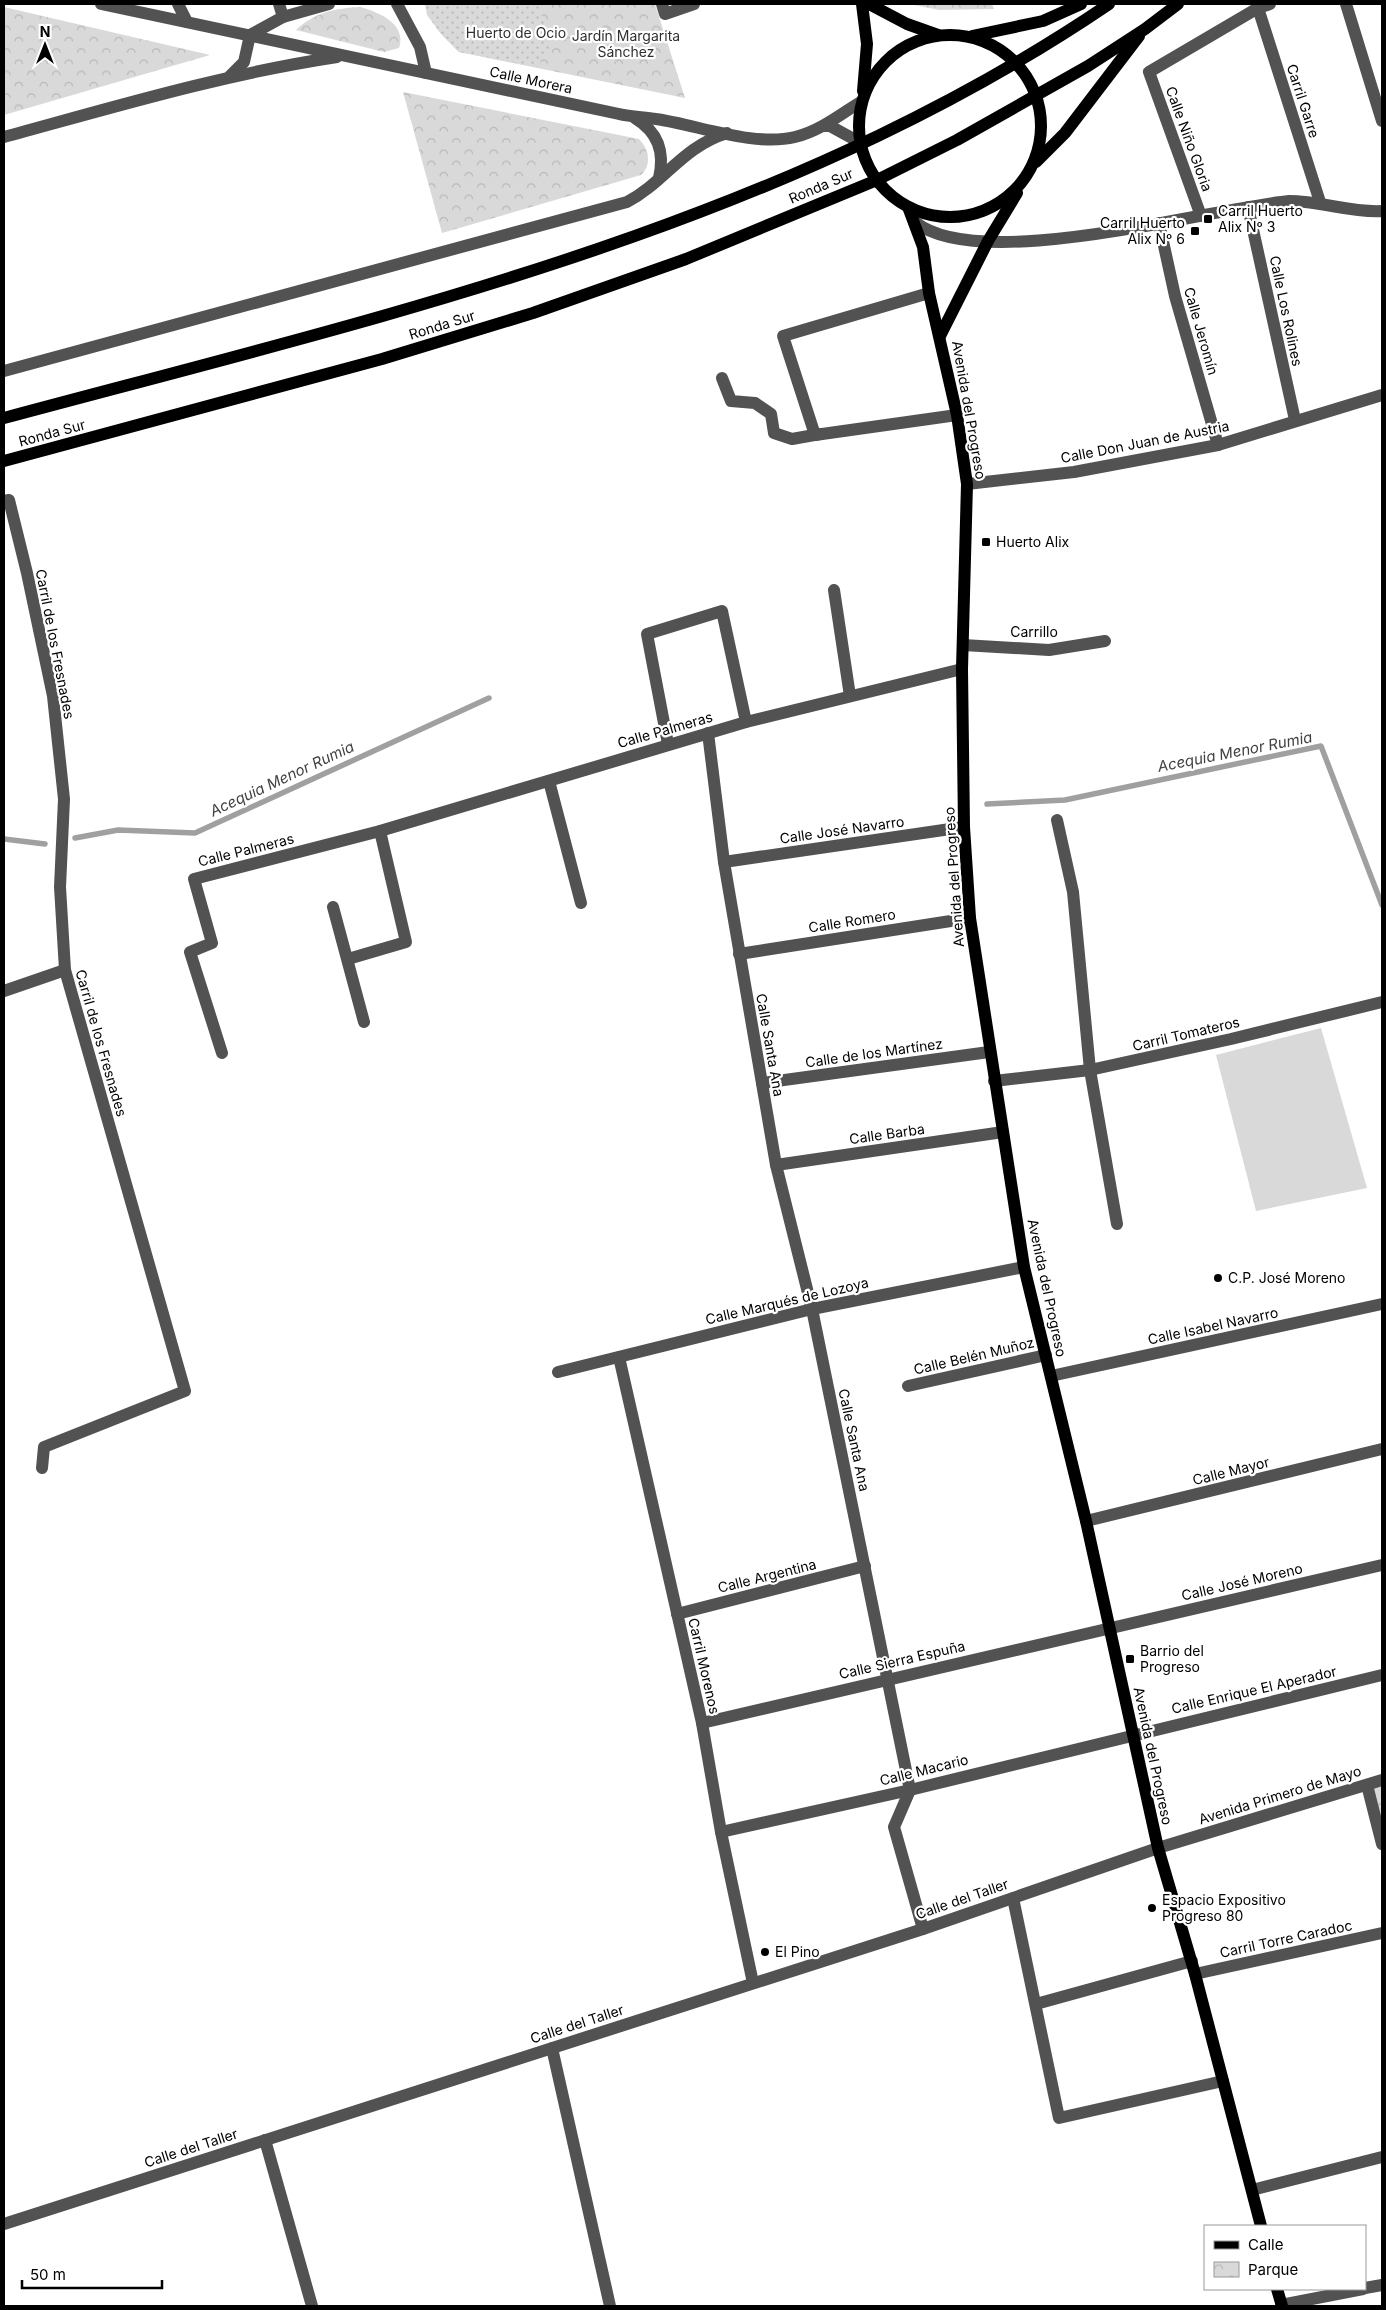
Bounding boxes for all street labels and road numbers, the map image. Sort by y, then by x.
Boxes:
street label: Calle Morera [488,62,574,97]
street label: Carril Garre [1284,62,1323,140]
street label: Calle Niño Gloria [1163,84,1216,194]
street label: Ronda Sur [786,164,856,207]
street label: Calle Los Rolines [1266,254,1306,368]
street label: Calle Jeromín [1181,285,1222,377]
street label: Ronda Sur [407,306,477,343]
street label: Avenida del Progreso [949,339,990,481]
street label: Ronda Sur [17,415,87,450]
street label: Calle Don Juan de Austria [1059,417,1231,466]
street label: Carril de los Fresnades [33,568,78,720]
street label: Carrillo [1010,623,1058,640]
street label: Calle Palmeras [615,708,714,751]
street label: Avenida del Progreso [940,806,967,948]
street label: Calle José Navarro [779,812,905,847]
street label: Calle Palmeras [196,829,296,870]
street label: Calle Romero [807,905,897,936]
street label: Carril de los Fresnades [72,967,131,1118]
street label: Calle Santa Ana [753,992,788,1098]
street label: Carril Tomateros [1131,1013,1241,1054]
street label: Calle de los Martínez [804,1034,944,1071]
street label: Calle Barba [848,1120,926,1147]
street label: Avenida del Progreso [1025,1217,1070,1358]
street label: Calle Marqués de Lozoya [704,1273,870,1328]
street label: Calle Isabel Navarro [1146,1303,1280,1348]
street label: Calle Belén Muñoz [912,1333,1036,1378]
street label: Calle Santa Ana [835,1387,874,1493]
street label: Calle Mayor [1191,1453,1271,1488]
street label: Calle Argentina [716,1555,818,1596]
street label: Calle José Moreno [1180,1559,1304,1604]
street label: Carril Morenos [685,1616,724,1716]
street label: Calle Sierra Espuña [837,1637,967,1682]
street label: Calle Enrique El Aperador [1170,1662,1338,1717]
street label: Avenida del Progreso [1131,1685,1176,1826]
street label: Calle Macario [878,1750,970,1789]
street label: Avenida Primero de Mayo [1197,1762,1363,1827]
street label: Calle del Taller [913,1875,1011,1922]
street label: Carril Torre Caradoc [1218,1916,1354,1961]
street label: Calle del Taller [528,2000,626,2047]
street label: Calle del Taller [142,2124,240,2171]

